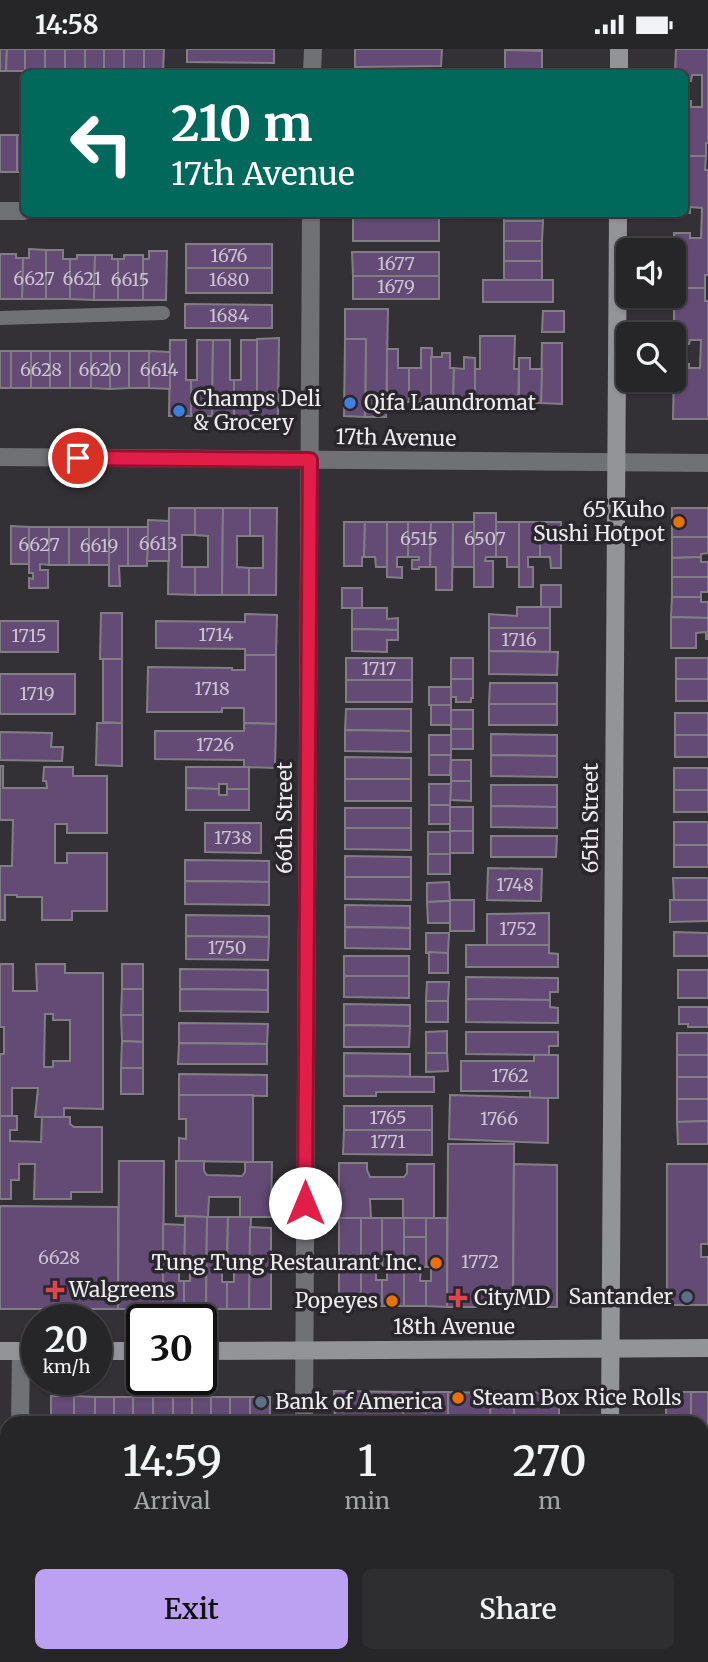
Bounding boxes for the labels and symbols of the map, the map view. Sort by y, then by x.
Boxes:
house number: 1676 [210,244,248,267]
house number: 1677 [377,252,415,275]
house number: 6627 [13,267,55,290]
house number: 6621 [62,267,102,290]
house number: 6615 [111,268,149,291]
house number: 1680 [209,268,249,291]
house number: 1679 [377,275,415,298]
house number: 1684 [209,304,249,327]
house number: 6628 [20,358,62,381]
house number: 6620 [79,358,121,381]
house number: 6614 [140,358,178,381]
place label: Champs Deli & Grocery [193,385,321,436]
place label: Qifa Laundromat [364,389,536,416]
marker: Qifa Laundromat [342,395,358,411]
marker: Champs Deli & Grocery [171,403,187,419]
street label: 17th Avenue [335,423,457,452]
pin [48,428,108,488]
place label: 65 Kuho Sushi Hotpot [533,496,665,547]
marker: 65 Kuho Sushi Hotpot [671,514,687,530]
house number: 6515 [400,527,438,550]
house number: 6507 [464,527,506,550]
house number: 6613 [139,532,177,555]
house number: 6627 [18,533,60,556]
house number: 6619 [80,534,118,557]
house number: 1714 [198,623,234,646]
house number: 1715 [11,624,47,647]
house number: 1716 [501,628,537,651]
house number: 1717 [362,657,396,680]
house number: 1718 [194,677,230,700]
house number: 1719 [19,682,55,705]
house number: 1726 [196,733,234,756]
street label: 66th Street [271,762,298,874]
street label: 65th Street [577,763,604,873]
house number: 1738 [214,826,252,849]
house number: 1748 [496,873,534,896]
house number: 1752 [499,917,537,940]
house number: 1750 [208,936,246,959]
house number: 1762 [491,1064,529,1087]
house number: 1765 [369,1106,407,1129]
house number: 1766 [480,1107,518,1130]
house number: 1771 [370,1130,406,1153]
position arrow [268,1166,342,1240]
house number: 6628 [38,1246,80,1269]
place label: Tung Tung Restaurant Inc. [151,1249,422,1276]
house number: 1772 [461,1250,499,1273]
marker: Tung Tung Restaurant Inc. [428,1255,444,1271]
place label: Walgreens [68,1276,175,1303]
marker: Walgreens [47,1282,63,1298]
place label: Santander [569,1283,673,1310]
place label: CityMD [474,1284,550,1311]
place label: Popeyes [295,1287,378,1314]
marker: CityMD [448,1288,468,1308]
marker: Santander [679,1289,695,1305]
marker: Popeyes [384,1293,400,1309]
speed limit sign: 30 [126,1304,217,1395]
street label: 18th Avenue [393,1313,515,1340]
place label: Steam Box Rice Rolls [472,1384,682,1411]
place label: Bank of America [275,1388,443,1415]
marker: Steam Box Rice Rolls [450,1390,466,1406]
marker: Bank of America [253,1394,269,1410]

